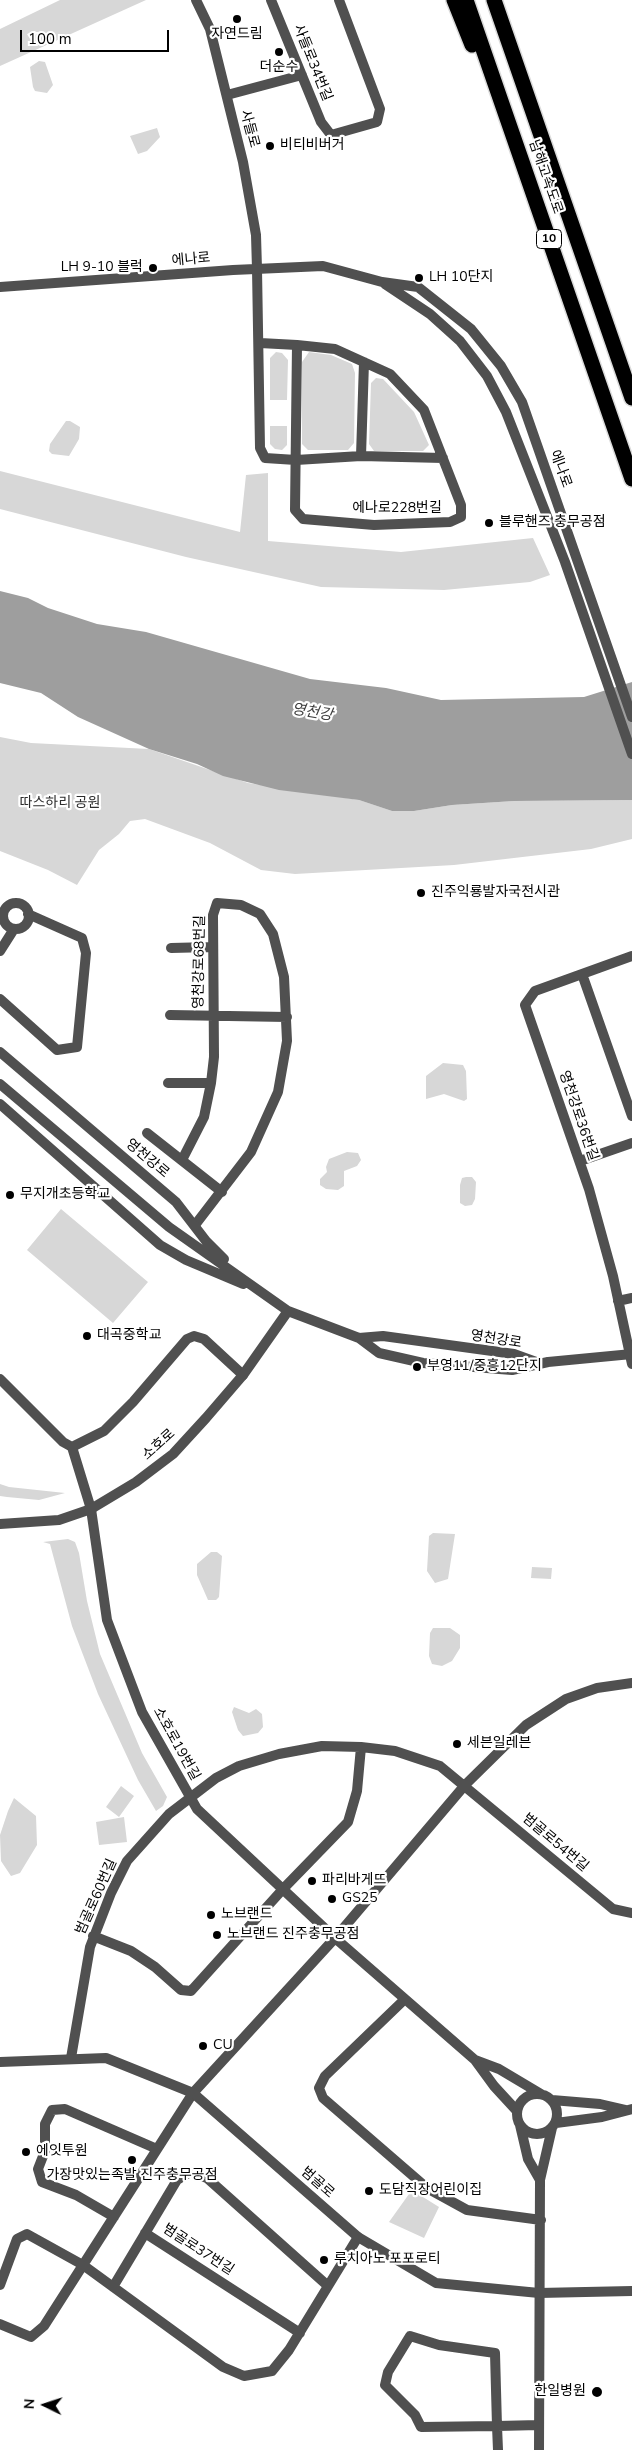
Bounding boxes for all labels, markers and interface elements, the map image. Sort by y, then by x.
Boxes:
marker: 자연드림 [231,13,243,25]
scale bar [22,20,171,52]
street label: 사들로34번길 [289,22,335,104]
place label: 자연드림 [211,27,263,43]
text: 100 m [28,29,72,49]
marker: 더순수 [273,46,285,58]
place label: 더순수 [260,60,298,76]
street label: 사들로 [236,108,262,150]
place label: 비티비버거 [280,138,344,154]
street label: 남해고속도로 [524,138,566,216]
marker: 비티비버거 [264,140,276,152]
road number: 10 [536,230,562,248]
street label: 에나로 [171,250,211,270]
place label: LH 9-10 블럭 [61,260,143,276]
marker: LH 9-10 블럭 [147,262,159,274]
place label: LH 10단지 [429,270,493,286]
marker: LH 10단지 [413,272,425,284]
street label: 에나로 [545,448,575,490]
street label: 에나로228번길 [352,501,442,517]
place label: 블루핸즈 충무공점 [499,515,606,531]
marker: 블루핸즈 충무공점 [483,517,495,529]
water label: 영천강 [290,701,334,725]
park label: 따스하리 공원 [20,796,100,812]
place label: 진주익룡발자국전시관 [431,885,560,901]
marker: 진주익룡발자국전시관 [415,887,427,899]
street label: 영천강로68번길 [191,915,209,1009]
street label: 영천강로36번길 [555,1069,601,1163]
street label: 영천강로 [122,1136,172,1182]
place label: 무지개초등학교 [20,1187,110,1203]
marker: 무지개초등학교 [4,1189,16,1201]
place label: 대곡중학교 [97,1328,161,1344]
street label: 영천강로 [469,1328,523,1352]
marker: 대곡중학교 [81,1330,93,1342]
place label: 부영11/중흥12단지 [427,1359,542,1375]
marker: 부영11/중흥12단지 [411,1361,423,1373]
street label: 소호로 [139,1426,179,1464]
street label: 소호로19번길 [149,1704,203,1784]
place label: 세븐일레븐 [467,1736,531,1752]
marker: 세븐일레븐 [451,1738,463,1750]
street label: 범골로54번길 [518,1810,592,1876]
street label: 범골로60번길 [73,1856,121,1938]
place label: 파리바게뜨 [322,1873,386,1889]
marker: 파리바게뜨 [306,1875,318,1887]
place label: GS25 [342,1891,378,1907]
marker: GS25 [326,1893,338,1905]
place label: 노브랜드 [221,1907,273,1923]
marker: 노브랜드 [205,1909,217,1921]
place label: 노브랜드 진주충무공점 [227,1927,359,1943]
marker: 노브랜드 진주충무공점 [211,1929,223,1941]
place label: CU [213,2038,233,2054]
marker: CU [197,2040,209,2052]
place label: 에잇투원 [36,2144,88,2160]
marker: 에잇투원 [20,2146,32,2158]
marker: 가장맛있는족발 진주충무공점 [126,2154,138,2166]
street label: 범골로 [297,2164,337,2202]
place label: 가장맛있는족발 진주충무공점 [46,2168,218,2184]
place label: 도담직장어린이집 [379,2183,482,2199]
marker: 도담직장어린이집 [363,2185,375,2197]
street label: 범골로37번길 [159,2221,237,2279]
place label: 루치아노 포포로티 [334,2252,441,2268]
marker: 루치아노 포포로티 [318,2254,330,2266]
north arrow [20,2380,70,2430]
place label: 한일병원 [534,2384,586,2400]
marker: 한일병원 [590,2385,604,2399]
text: N [20,2398,39,2410]

